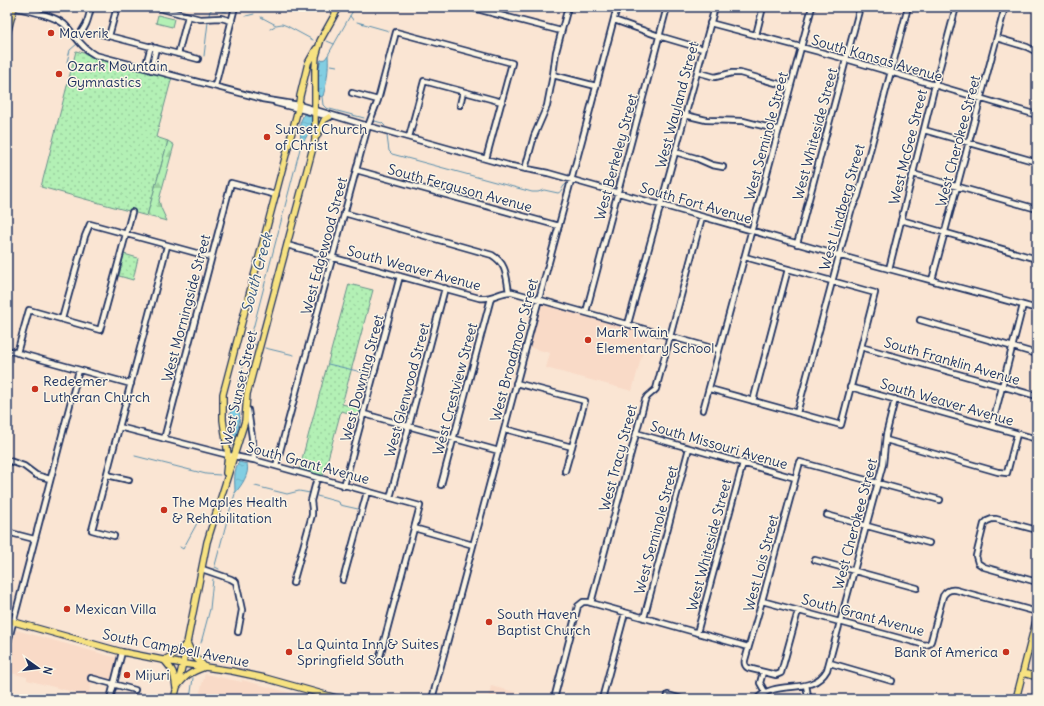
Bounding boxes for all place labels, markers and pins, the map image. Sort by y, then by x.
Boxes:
place label: Maverik [59,24,109,42]
marker: Maverik [46,28,56,38]
place label: Ozark Mountain Gymnastics [67,57,168,91]
marker: Ozark Mountain Gymnastics [54,69,64,79]
place label: Sunset Church of Christ [275,120,367,154]
marker: Sunset Church of Christ [262,132,272,142]
place label: Mark Twain Elementary School [596,323,714,357]
marker: Mark Twain Elementary School [583,335,593,345]
place label: Redeemer Lutheran Church [43,372,150,406]
marker: Redeemer Lutheran Church [30,384,40,394]
place label: The Maples Health & Rehabilitation [172,493,287,527]
marker: The Maples Health & Rehabilitation [159,505,169,515]
place label: Mexican Villa [75,600,156,618]
marker: Mexican Villa [62,604,72,614]
place label: South Haven Baptist Church [497,605,591,639]
marker: South Haven Baptist Church [484,617,494,627]
place label: La Quinta Inn & Suites Springfield South [297,635,439,669]
place label: Bank of America [894,643,998,661]
marker: La Quinta Inn & Suites Springfield South [284,647,294,657]
marker: Bank of America [1001,647,1011,657]
place label: Mijuri [135,666,170,684]
marker: Mijuri [122,670,132,680]

